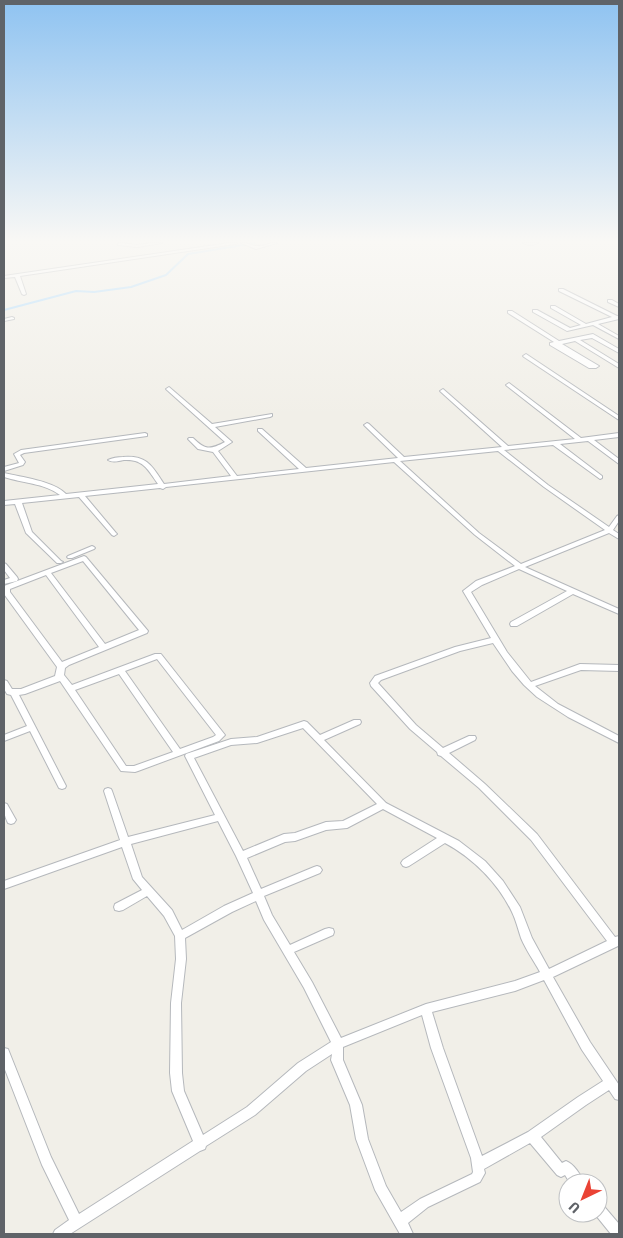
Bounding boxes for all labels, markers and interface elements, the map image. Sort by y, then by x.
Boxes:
north arrow [558,1173,608,1223]
text: U [565,1198,584,1216]

